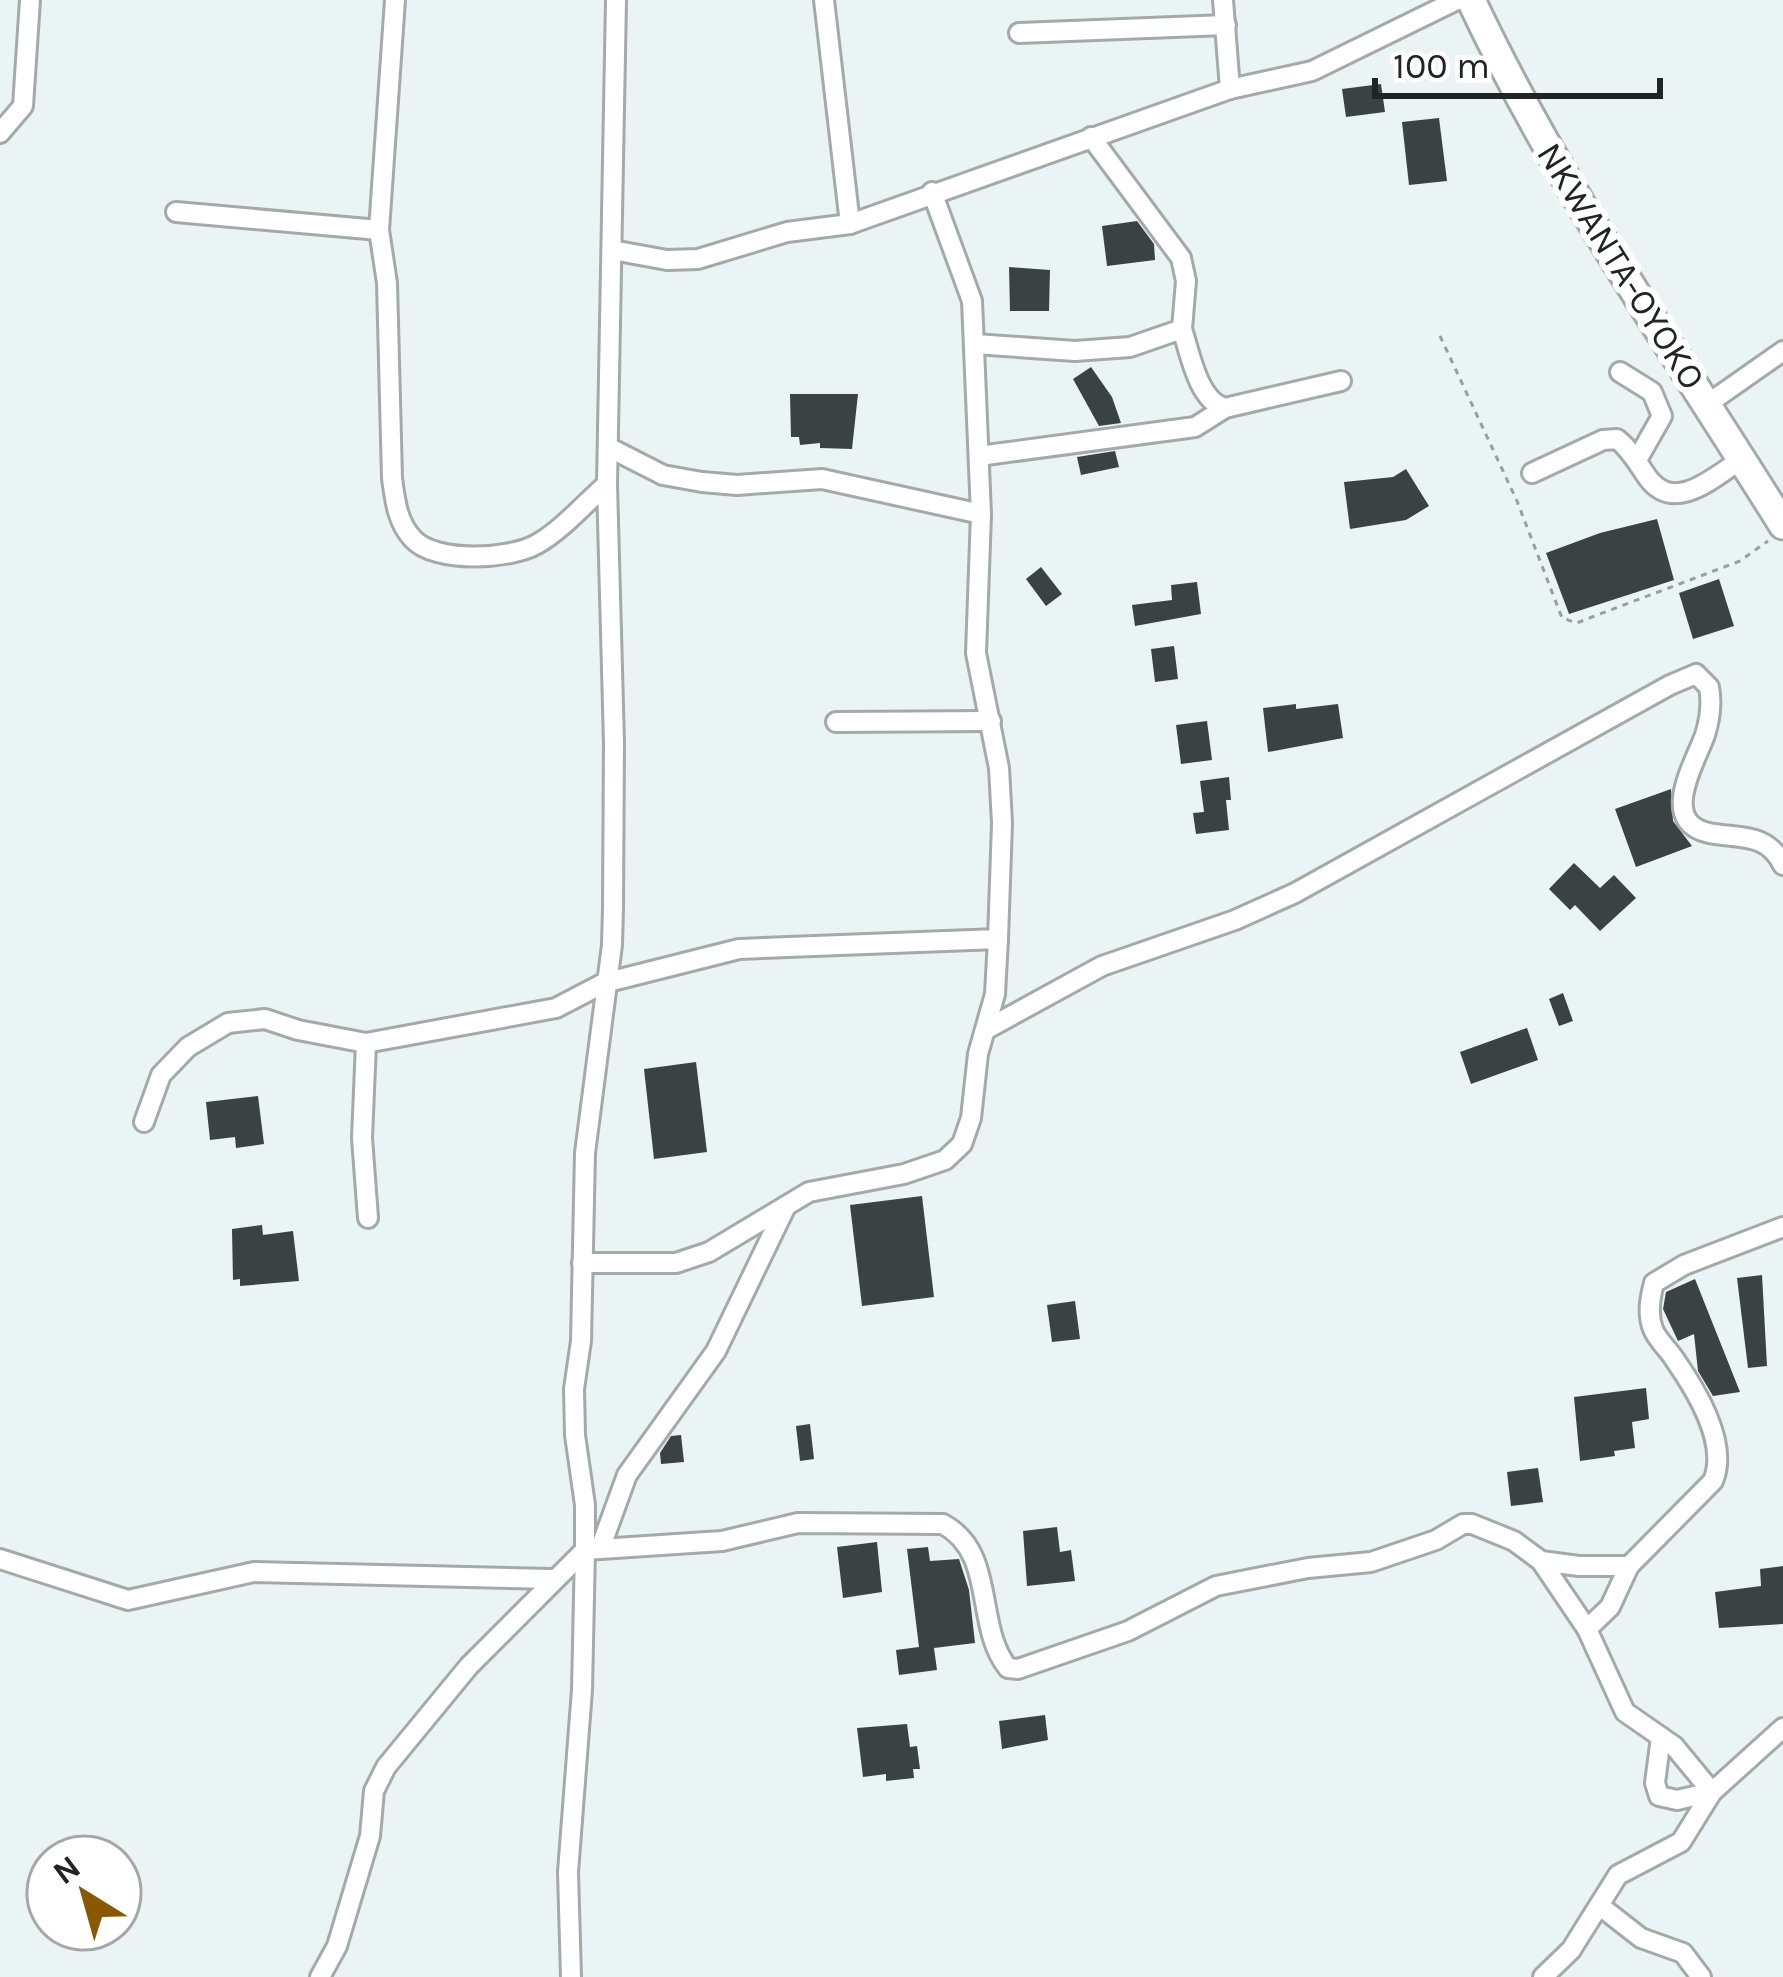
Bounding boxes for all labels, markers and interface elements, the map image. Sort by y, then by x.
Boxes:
scale bar [1375,24,1660,98]
text: 100 m [1393,45,1490,87]
street label: NKWANTA-OYOKO [1528,135,1714,397]
north arrow [24,1833,144,1953]
text: N [46,1848,87,1892]

